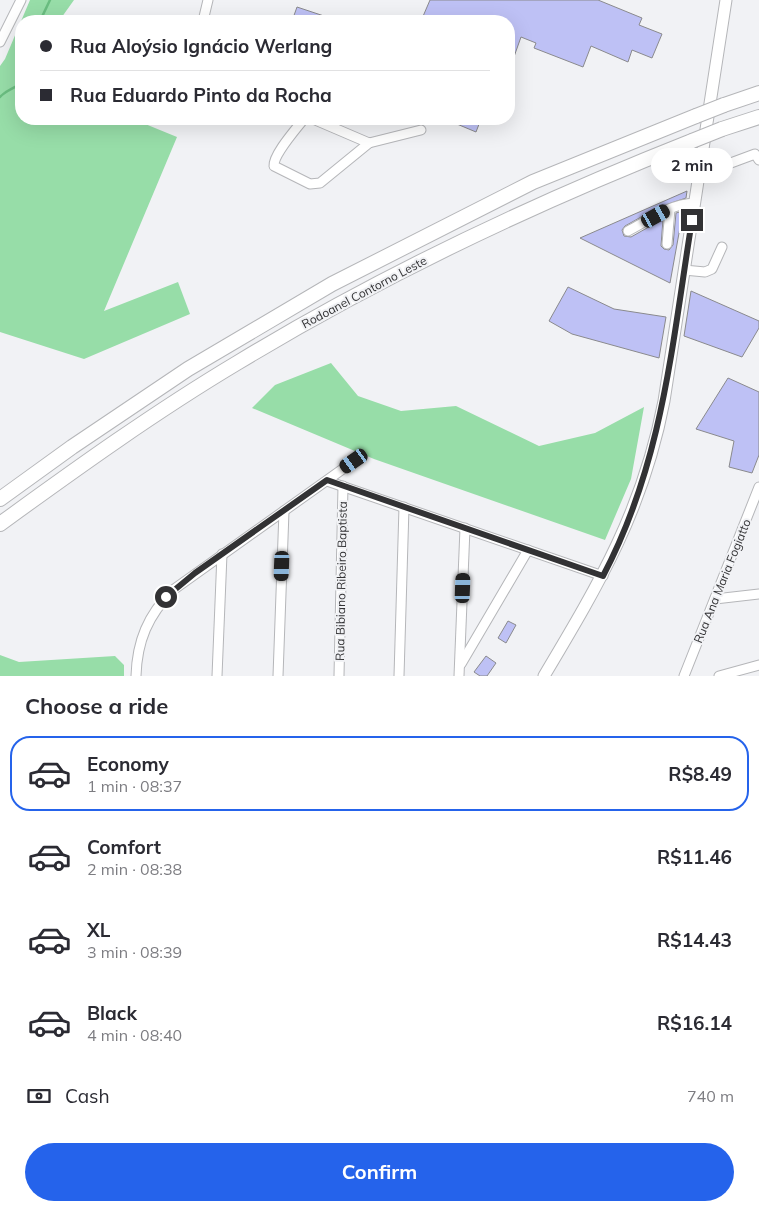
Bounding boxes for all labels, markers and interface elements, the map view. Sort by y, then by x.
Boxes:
text: Rua Aloýsio Ignácio Werlang [70,34,332,58]
text: Rua Eduardo Pinto da Rocha [70,83,332,107]
callout: 2 min [651,148,733,182]
text: 2 min [671,155,713,175]
car [639,202,672,230]
route end [681,209,703,231]
street label: Rodoanel Contorno Leste [299,253,429,331]
car [337,446,370,476]
street label: Rua Bibiano Ribeiro Baptista [332,501,350,661]
street label: Rua Ana Maria Fogiatto [690,517,754,645]
car [273,551,290,581]
car [454,573,471,603]
route start [155,586,177,608]
text: Choose a ride [25,692,168,720]
icon: car [27,751,72,796]
text: Economy [87,752,169,776]
text: R$8.49 [668,762,732,786]
text: 1 min · 08:37 [87,776,182,796]
icon: car [27,834,72,879]
text: Comfort [87,835,161,859]
text: R$11.46 [657,845,732,869]
text: 2 min · 08:38 [87,859,182,879]
icon: car [27,917,72,962]
text: XL [87,918,110,942]
text: R$14.43 [657,928,732,952]
text: 3 min · 08:39 [87,942,182,962]
icon: car [27,1000,72,1045]
text: Black [87,1001,137,1025]
text: R$16.14 [657,1011,732,1035]
text: 4 min · 08:40 [87,1025,182,1045]
icon: cash [25,1082,53,1110]
text: Cash [65,1084,110,1108]
text: 740 m [687,1086,734,1106]
button: Confirm [25,1143,734,1201]

